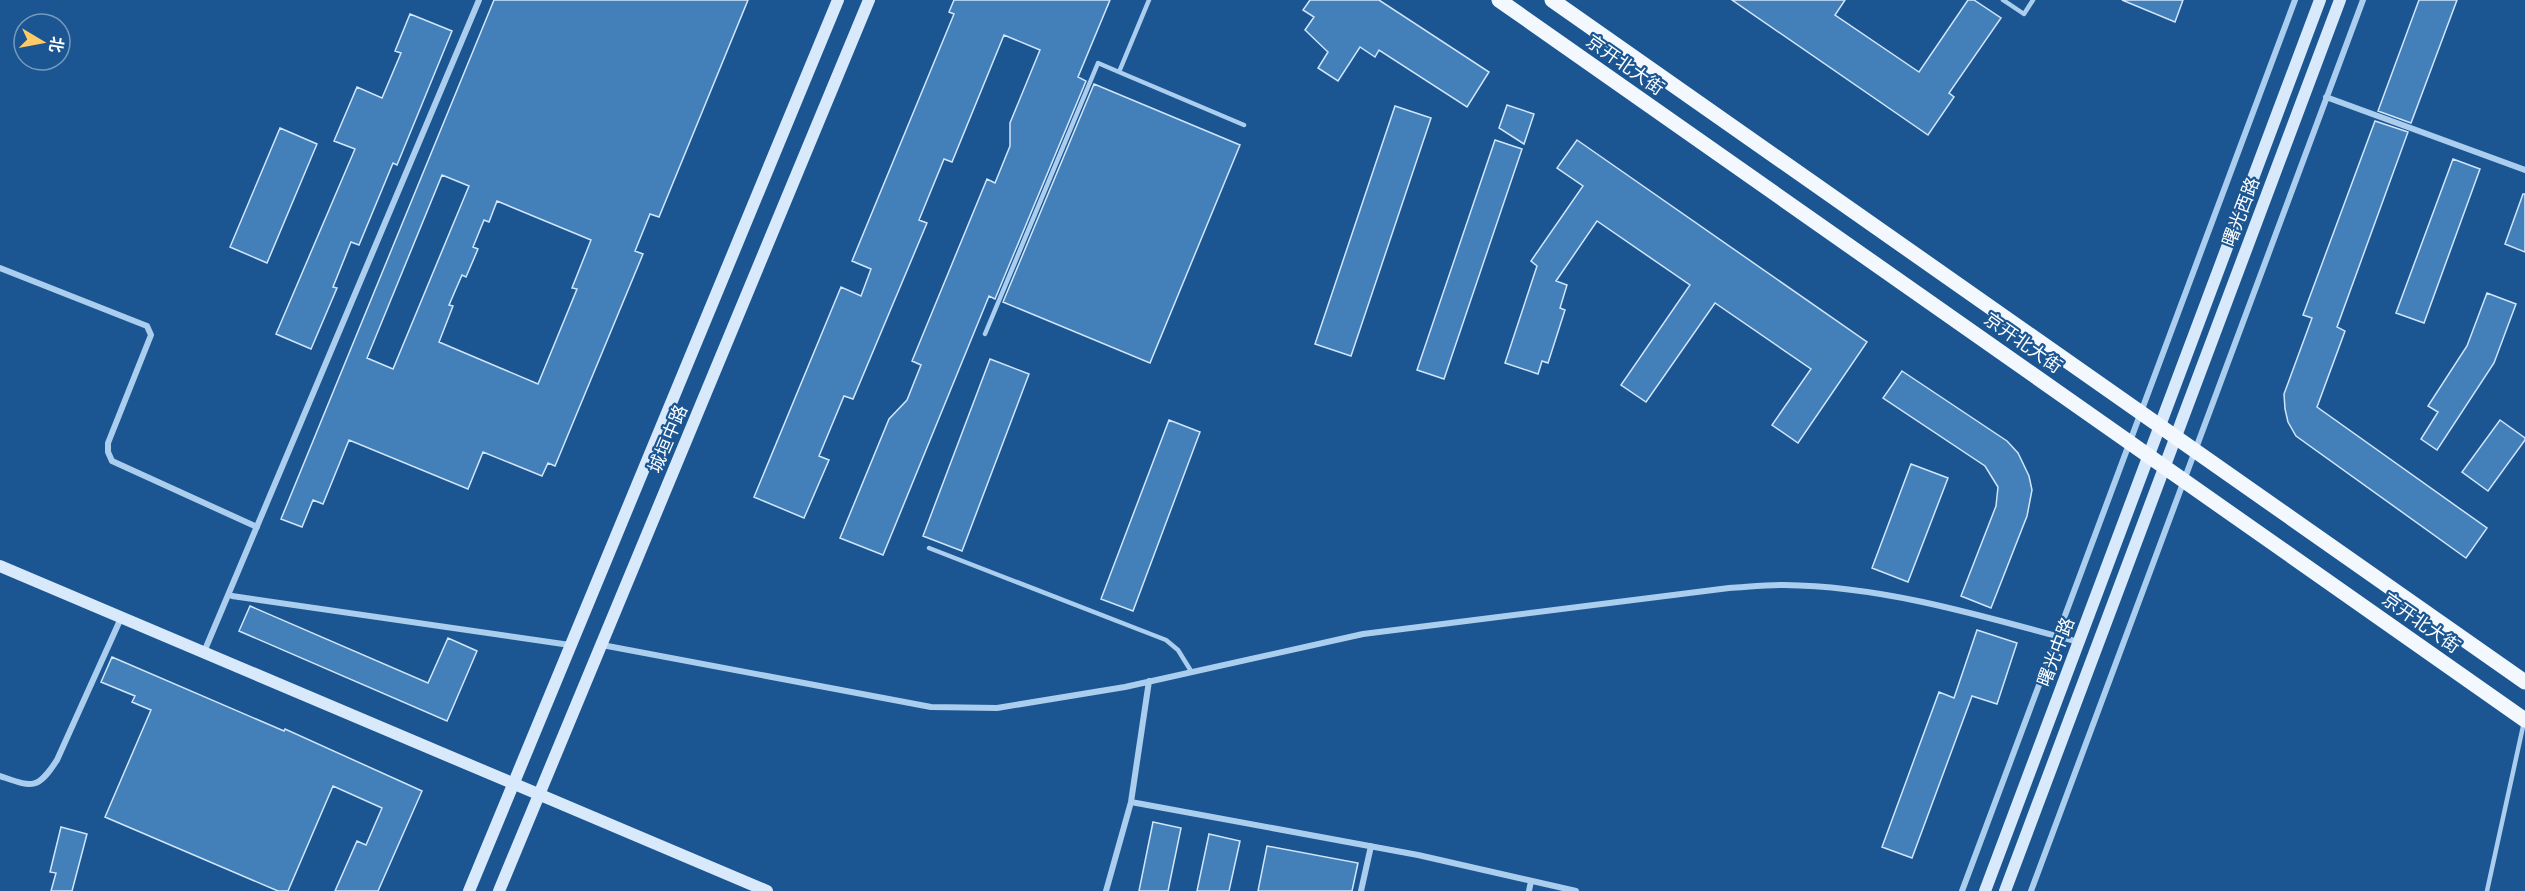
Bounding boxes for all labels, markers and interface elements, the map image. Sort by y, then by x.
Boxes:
north arrow [12,12,72,72]
street label: 京开北大街 [1582,30,1668,100]
text: 北 [46,35,67,54]
street label: 曙光西路 [2218,174,2264,250]
street label: 京开北大街 [1980,308,2066,378]
street label: 城垣中路 [644,402,692,476]
street label: 京开北大街 [2378,588,2464,658]
street label: 曙光中路 [2033,614,2079,690]

